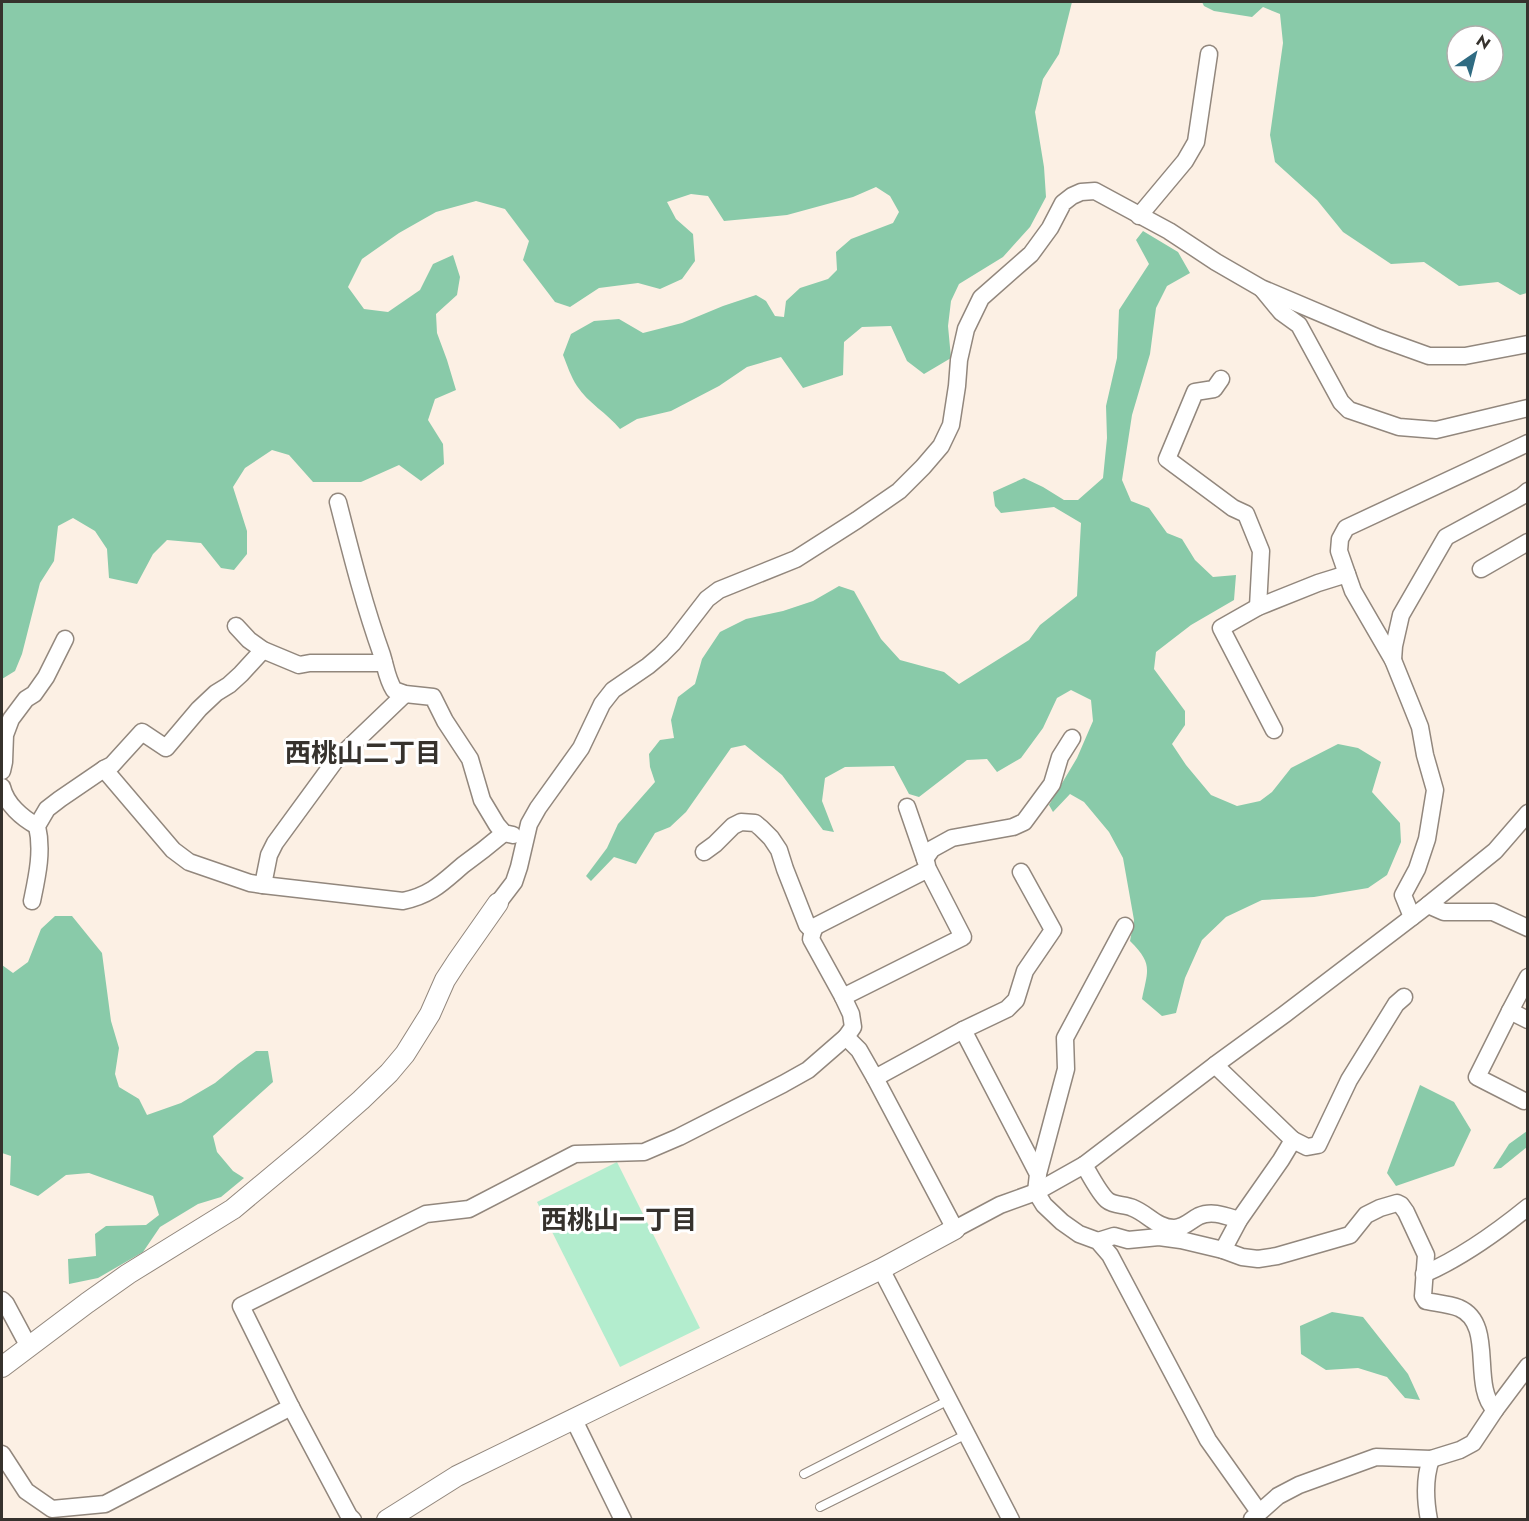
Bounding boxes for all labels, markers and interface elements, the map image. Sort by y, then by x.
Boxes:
north arrow [1445,24,1505,84]
text: N [1472,29,1495,55]
district label: 西桃山二丁目 [285,734,441,772]
district label: 西桃山一丁目 [541,1201,697,1239]

